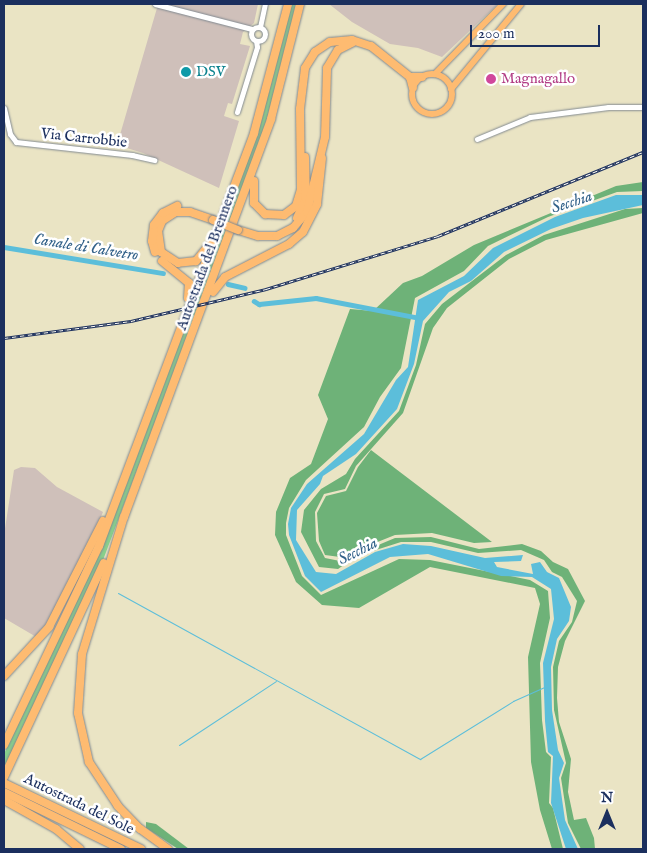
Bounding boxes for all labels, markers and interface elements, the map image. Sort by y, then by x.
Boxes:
scale bar [472,15,602,47]
text: 200 m [478,24,515,43]
place label: DSV [196,63,226,81]
marker: DSV [180,66,192,78]
place label: Magnagallo [501,70,575,88]
marker: Magnagallo [485,73,497,85]
street label: Via Carrobbie [40,125,128,151]
street label: Autostrada del Brennero [172,183,242,333]
water label: Secchia [549,187,595,219]
water label: Canale di Calvetro [32,230,140,266]
water label: Secchia [335,534,381,570]
street label: Autostrada del Sole [21,770,137,838]
north arrow [582,788,632,838]
text: N [601,789,613,807]

